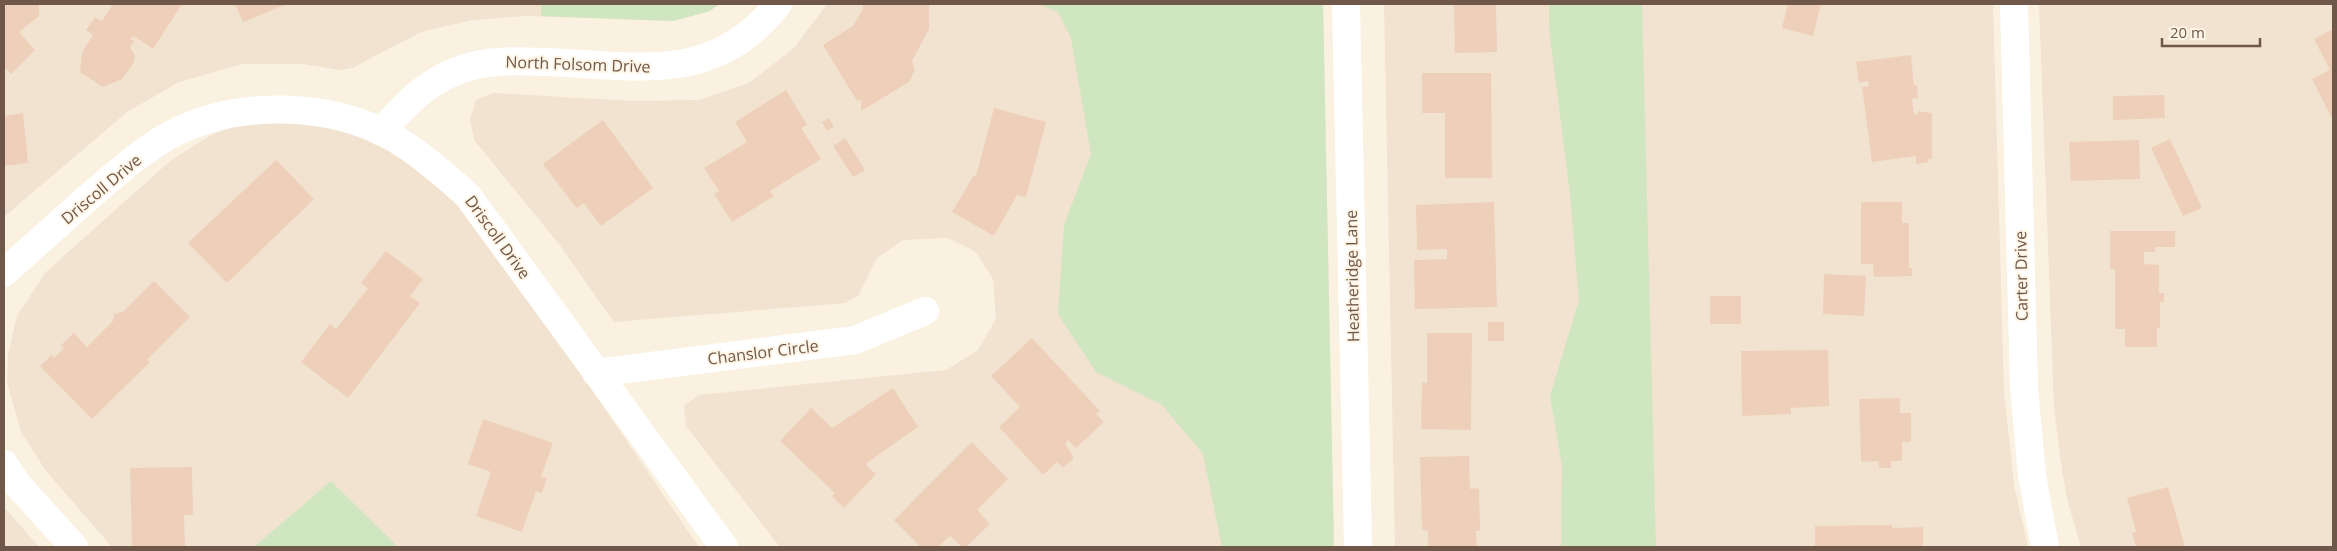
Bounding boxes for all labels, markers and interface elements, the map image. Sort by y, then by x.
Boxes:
scale bar [2162,15,2260,47]
text: 20 m [2170,22,2205,42]
street label: North Folsom Drive [505,50,651,78]
street label: Driscoll Drive [56,149,146,229]
street label: Driscoll Drive [460,191,536,283]
street label: Heatheridge Lane [1340,210,1364,342]
street label: Carter Drive [2009,231,2033,321]
street label: Chanslor Circle [706,334,820,370]

